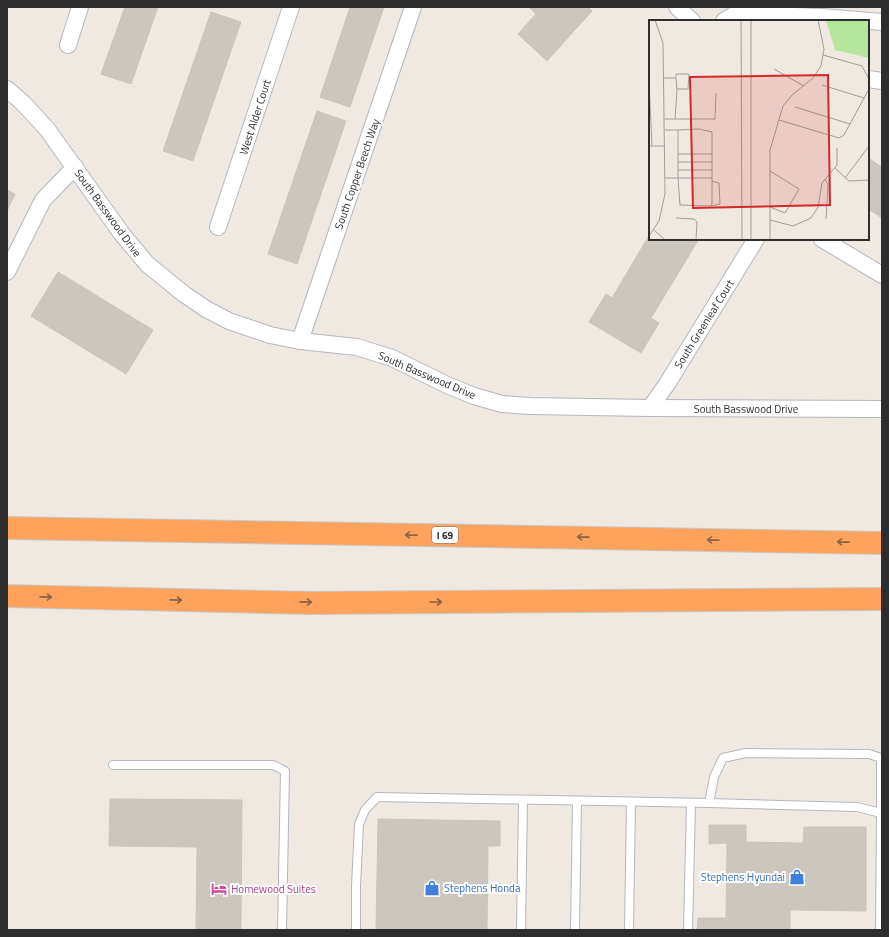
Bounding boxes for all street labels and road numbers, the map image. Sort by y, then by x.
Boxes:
street label: West Alder Court [235,77,275,157]
street label: South Copper Beech Way [331,116,384,232]
street label: South Basswood Drive [71,166,145,260]
street label: South Greenleaf Court [670,276,738,372]
street label: South Basswood Drive [376,347,479,403]
street label: South Basswood Drive [694,401,799,417]
road number: I 69 [432,527,458,543]

